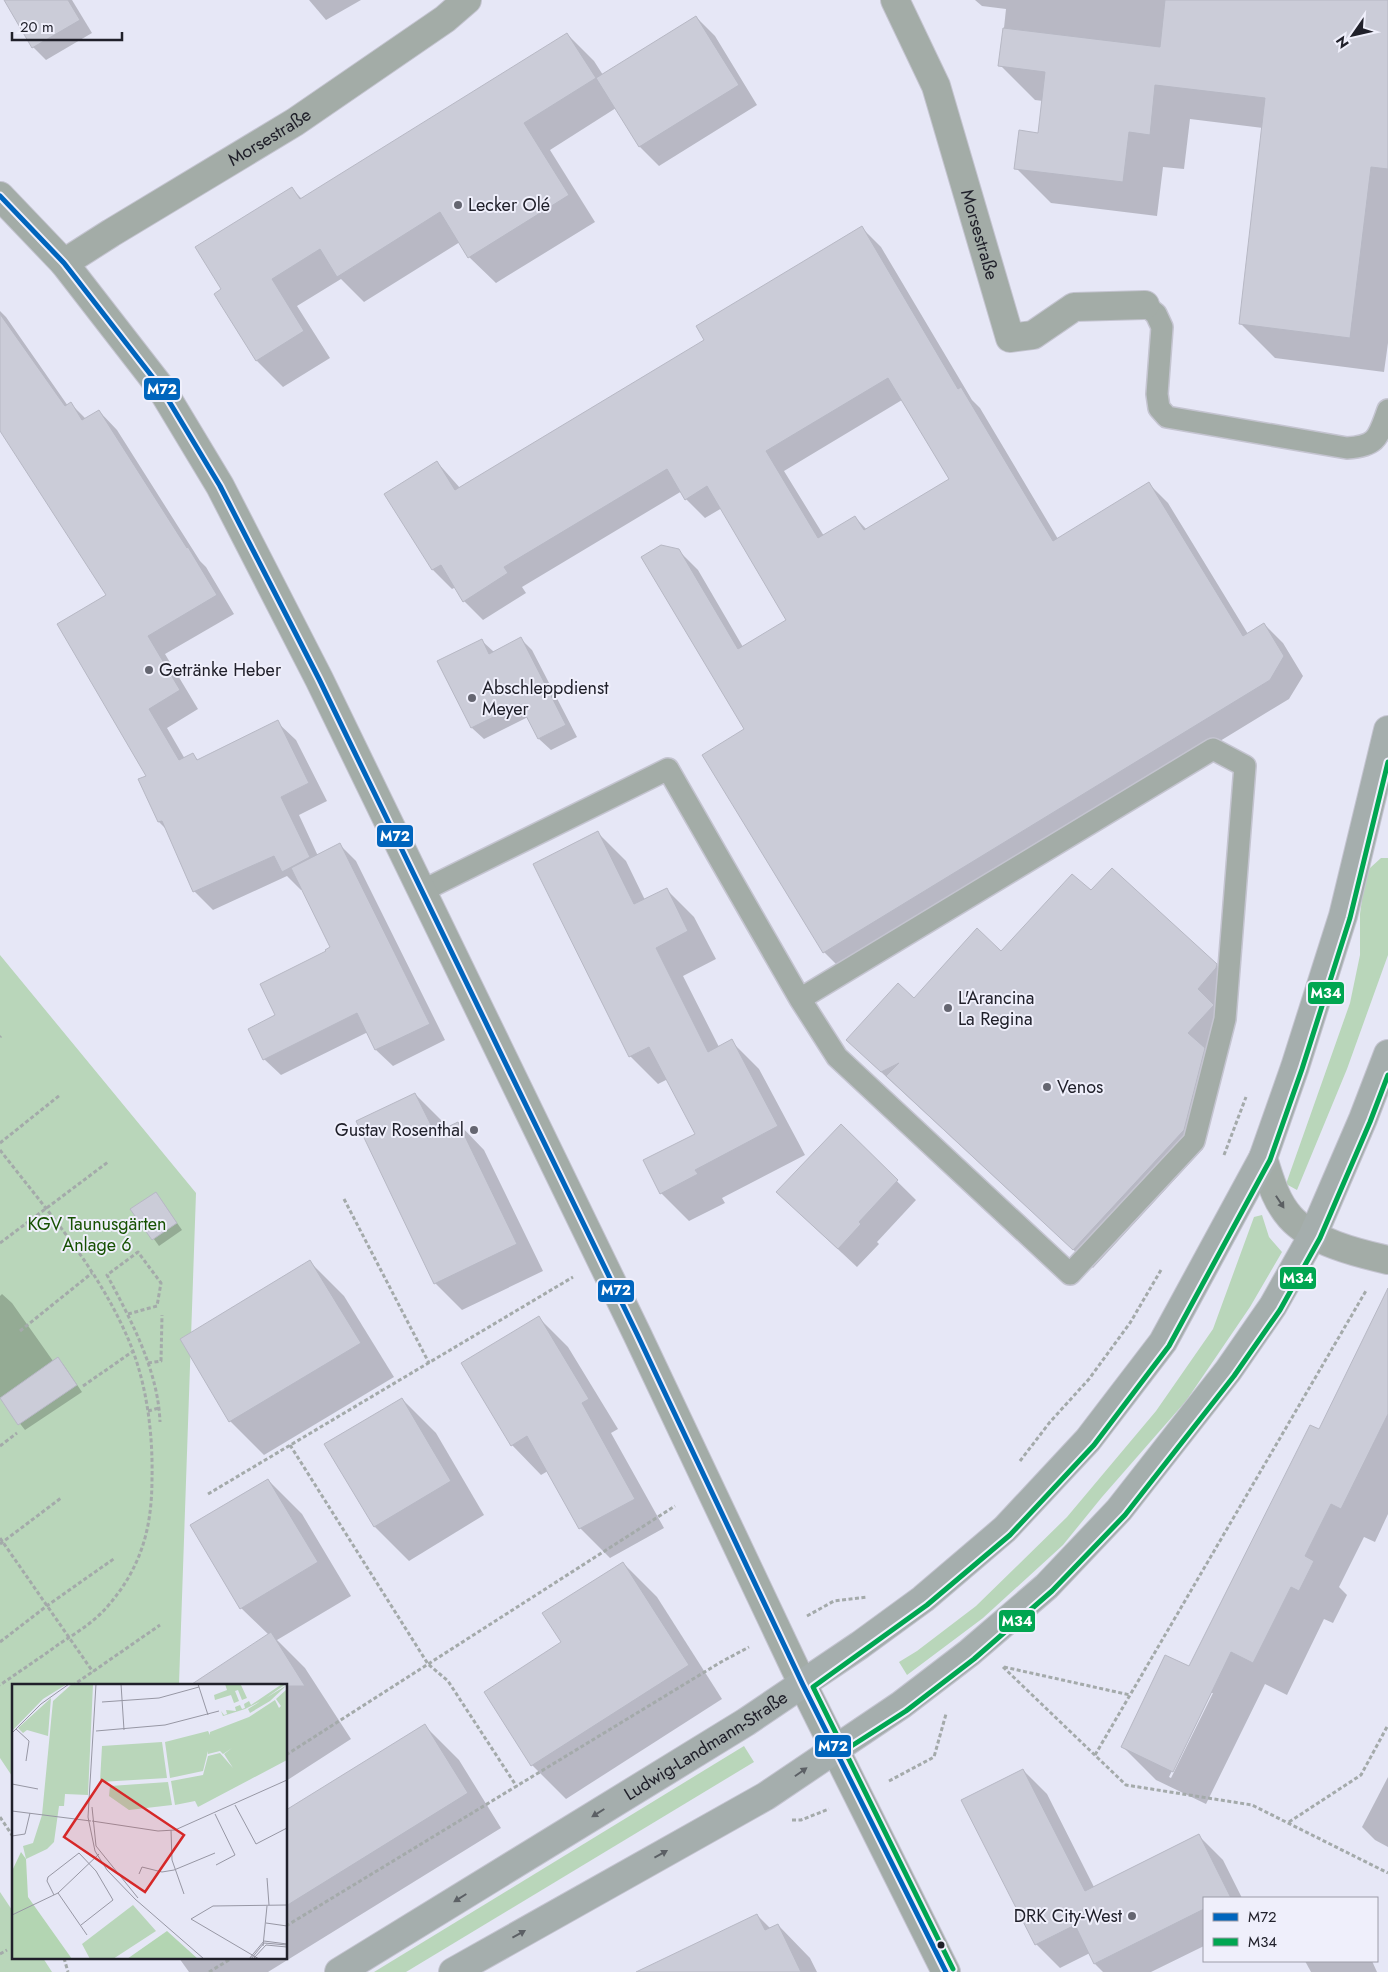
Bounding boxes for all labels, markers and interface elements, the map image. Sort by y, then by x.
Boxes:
scale bar [12,10,122,42]
north arrow [1328,10,1378,60]
text: 20 m [20,16,54,38]
text: N [1331,32,1354,52]
street label: Morsestraße [223,102,316,172]
street label: Morsestraße [954,186,1005,283]
place label: Lecker Olé [468,192,550,218]
marker: Lecker Olé [452,199,464,211]
line badge: M72 [143,377,181,401]
text: M72 [147,379,177,399]
place label: Getränke Heber [159,657,282,683]
marker: Getränke Heber [143,664,155,676]
place label: Abschleppdienst Meyer [482,675,609,722]
marker: Abschleppdienst Meyer [466,692,478,704]
line badge: M72 [376,824,414,848]
text: M72 [380,826,410,846]
line badge: M34 [1307,981,1345,1005]
text: M34 [1311,983,1342,1003]
place label: L'Arancina La Regina [958,985,1034,1032]
marker: L'Arancina La Regina [942,1002,954,1014]
place label: Venos [1057,1074,1103,1100]
marker: Venos [1041,1081,1053,1093]
place label: Gustav Rosenthal [335,1117,464,1143]
marker: Gustav Rosenthal [468,1124,480,1136]
one-way arrow [1275,1195,1285,1209]
park label: KGV Taunusgärten Anlage 6 [28,1211,167,1258]
line badge: M34 [1279,1266,1317,1290]
text: M34 [1283,1268,1314,1288]
line badge: M72 [597,1279,635,1303]
text: M72 [601,1280,631,1300]
line badge: M34 [998,1609,1036,1633]
text: M34 [1002,1611,1033,1631]
inset map [12,1684,288,1960]
street label: Ludwig-Landmann-Straße [619,1684,793,1807]
line badge: M72 [814,1734,852,1758]
text: M72 [818,1736,848,1756]
one-way arrow [794,1767,808,1777]
one-way arrow [592,1808,605,1817]
one-way arrow [655,1850,668,1859]
one-way arrow [454,1893,467,1903]
legend [1203,1897,1378,1962]
place label: DRK City-West [1014,1903,1123,1929]
text: M72 [1248,1906,1277,1928]
marker: DRK City-West [1126,1910,1138,1922]
one-way arrow [513,1929,526,1938]
text: M34 [1248,1931,1277,1953]
unlabelled marker [936,1940,946,1950]

